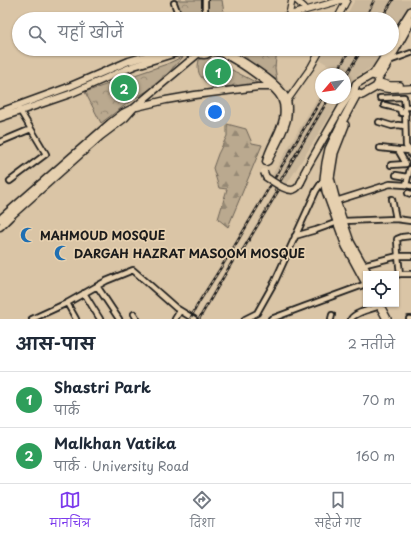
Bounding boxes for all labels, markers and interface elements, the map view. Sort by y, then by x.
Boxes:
search box [12,12,399,56]
text: यहाँ खोजें [58,20,124,43]
icon: search [26,23,48,45]
pin: 1 [205,57,231,87]
north arrow [315,68,351,104]
pin: 2 [111,73,137,103]
your location [205,102,225,122]
mosque icon: MAHMOUD MOSQUE [19,226,37,244]
place label: MAHMOUD MOSQUE [40,226,166,244]
mosque icon: DARGAH HAZRAT MASOOM MOSQUE [53,244,71,262]
place label: DARGAH HAZRAT MASOOM MOSQUE [74,244,306,262]
map controls [363,271,399,307]
button: locate [363,271,399,307]
text: आस-पास [16,330,95,356]
text: 2 नतीजे [348,334,395,353]
text: Shastri Park [54,375,151,398]
text: 1 [26,390,32,409]
text: 70 m [362,390,395,409]
text: पार्क [54,400,80,419]
text: Malkhan Vatika [54,431,177,454]
text: 2 [24,446,34,465]
text: 160 m [356,446,395,465]
text: पार्क · University Road [54,456,189,475]
tab: मानचित्र [50,489,90,535]
tab: दिशा [190,489,215,535]
tab: सहेजे गए [315,489,361,535]

